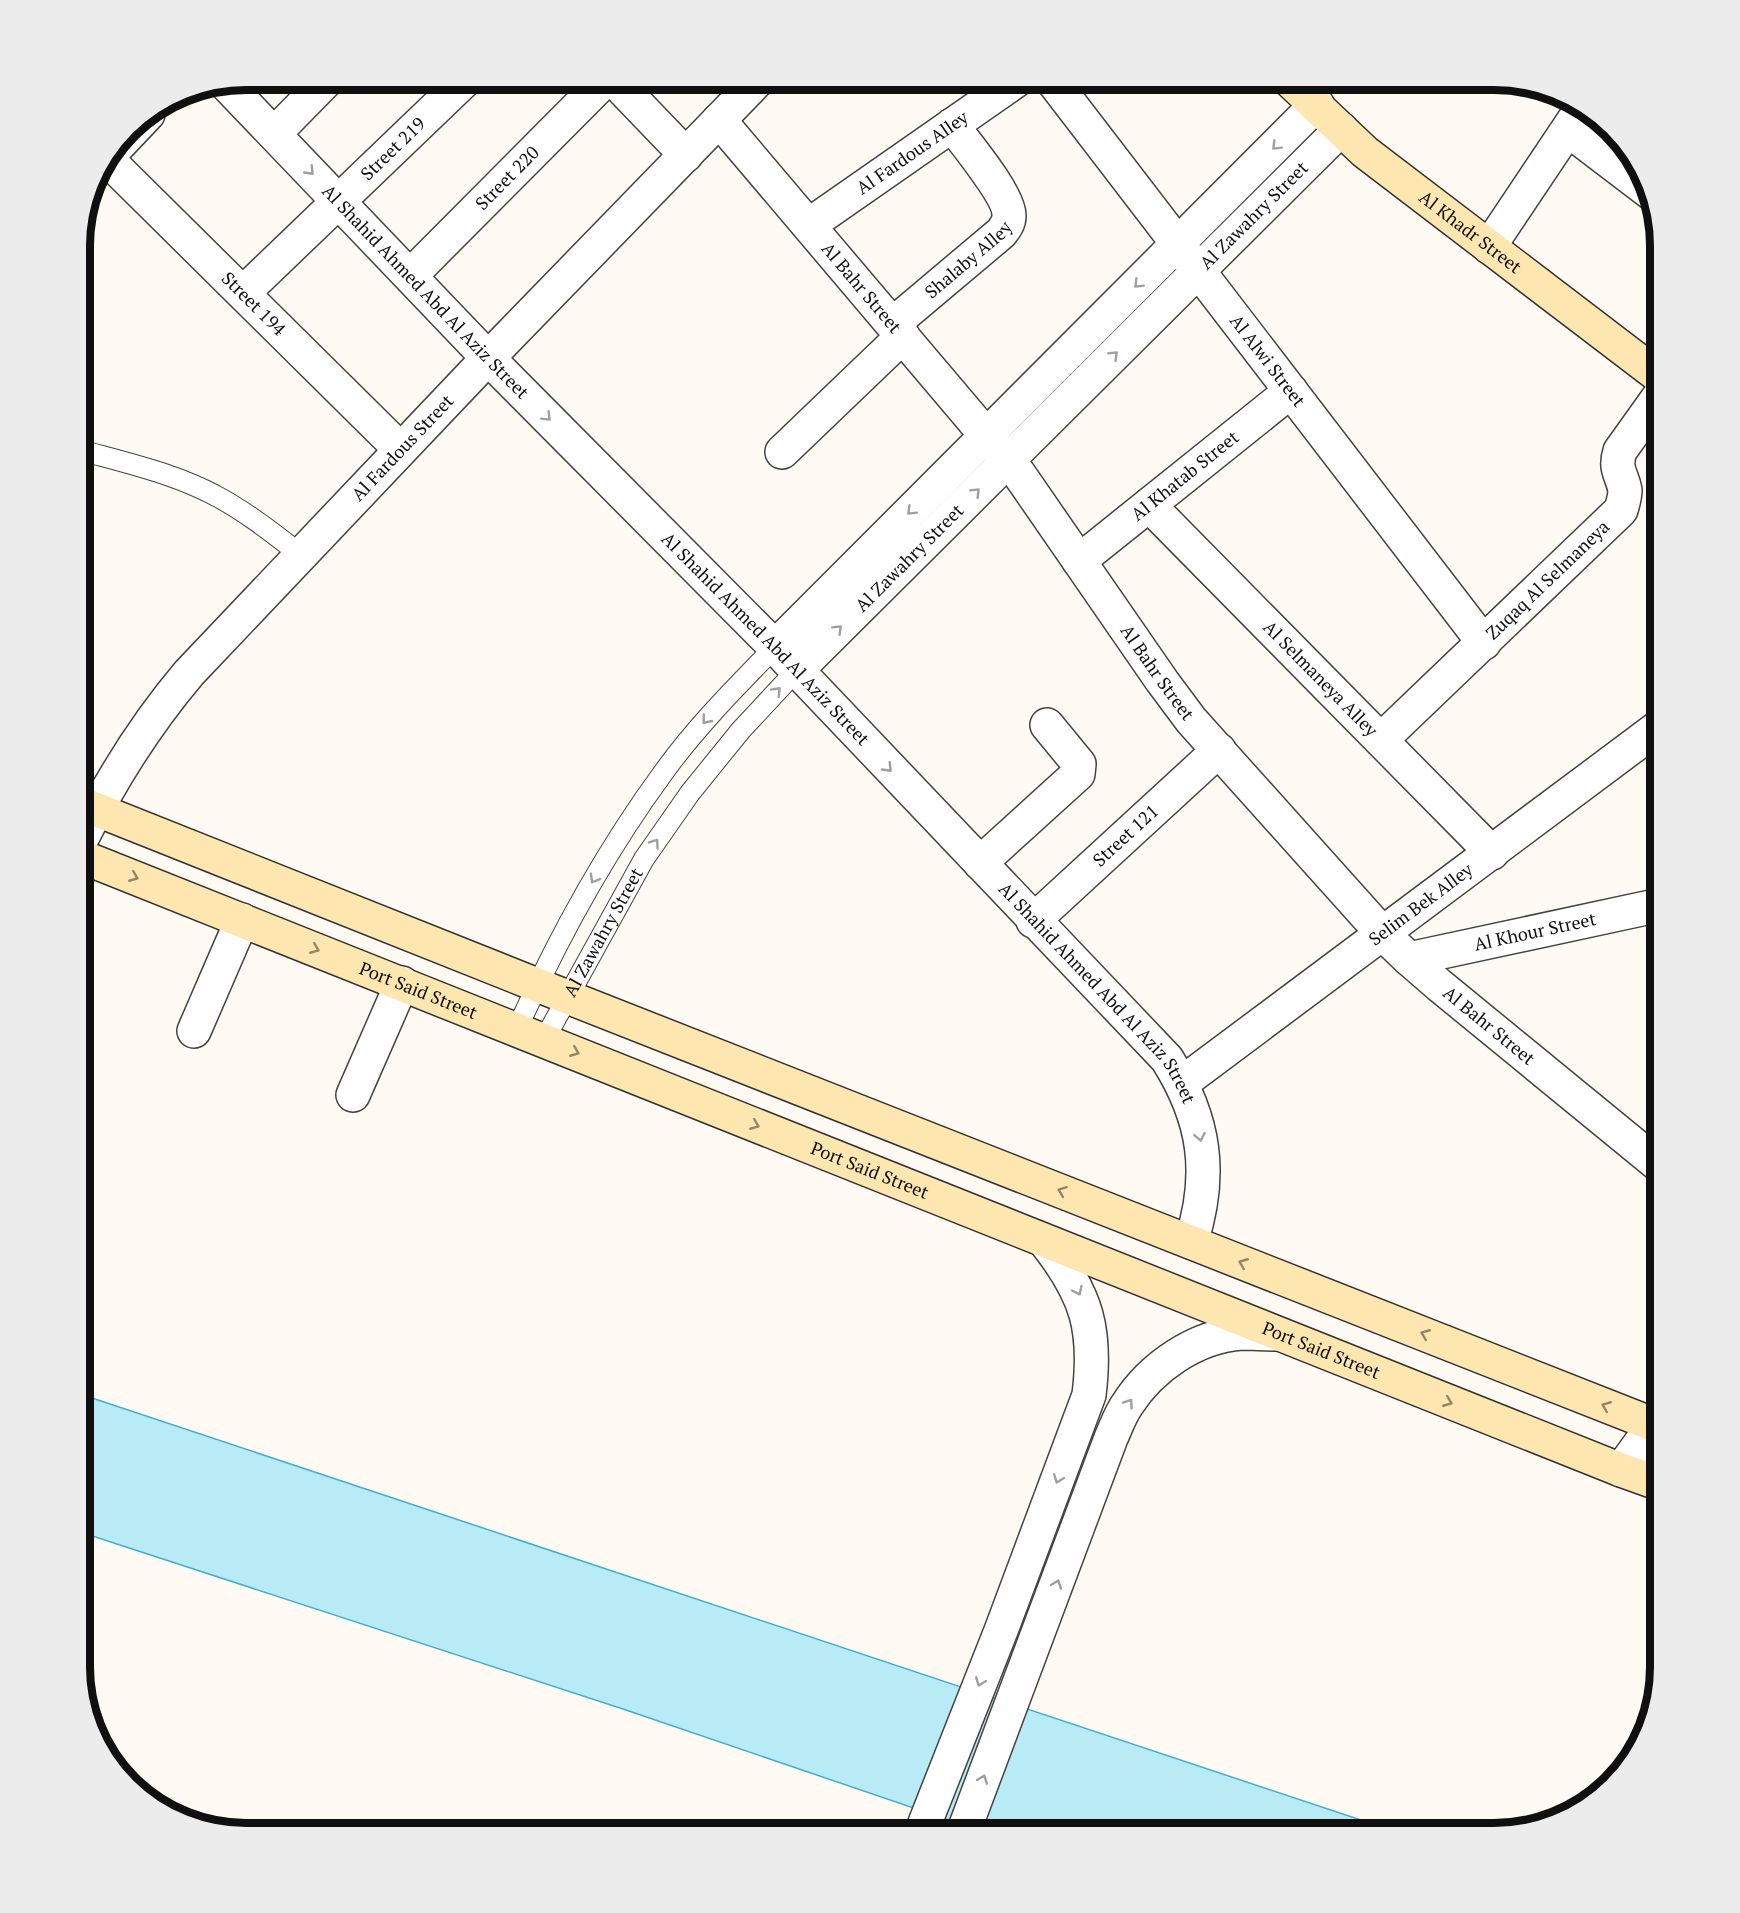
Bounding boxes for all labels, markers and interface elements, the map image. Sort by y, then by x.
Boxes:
street label: Al Fardous Alley [851,104,973,199]
street label: Street 219 [355,111,430,185]
one-way arrow [1272,139,1282,150]
street label: Street 220 [469,140,544,215]
street label: Al Zawahry Street [1194,155,1313,274]
one-way arrow [302,164,313,175]
street label: Al Shahid Ahmed Abd Al Aziz Street [317,179,535,404]
street label: Al Khadr Street [1415,185,1527,278]
street label: Shalaby Alley [919,216,1017,303]
street label: Al Bahr Street [817,237,908,338]
street label: Street 194 [217,266,292,341]
one-way arrow [1134,278,1145,288]
street label: Al Alwi Street [1225,309,1312,412]
one-way arrow [1107,351,1118,362]
street label: Al Fardous Street [346,388,459,506]
one-way arrow [540,411,551,421]
street label: Al Khatab Street [1126,424,1244,526]
one-way arrow [969,488,980,499]
street label: Al Zawahry Street [849,498,968,617]
one-way arrow [908,504,919,515]
street label: Zuqaq Al Selmaneya [1480,514,1614,644]
street label: Al Shahid Ahmed Abd Al Aziz Street [657,527,876,750]
street label: Al Selmaneya Alley [1259,615,1384,742]
street label: Al Bahr Street [1116,620,1200,725]
one-way arrow [830,626,841,637]
one-way arrow [770,687,781,698]
one-way arrow [703,713,714,724]
one-way arrow [881,760,892,771]
street label: Street 121 [1087,799,1163,871]
one-way arrow [648,838,659,849]
street label: Selim Bek Alley [1363,857,1478,951]
street label: Al Zawahry Street [557,863,648,1001]
one-way arrow [128,870,139,882]
one-way arrow [590,873,602,884]
street label: Al Shahid Ahmed Abd Al Aziz Street [994,877,1202,1107]
street label: Al Khour Street [1472,906,1598,956]
one-way arrow [309,942,320,954]
street label: Port Said Street [356,956,481,1024]
street label: Al Bahr Street [1439,980,1541,1070]
one-way arrow [568,1045,579,1057]
one-way arrow [749,1118,760,1130]
one-way arrow [1193,1132,1206,1142]
street label: Port Said Street [808,1135,933,1204]
one-way arrow [1057,1186,1068,1199]
one-way arrow [1238,1258,1249,1270]
one-way arrow [1070,1285,1082,1296]
street label: Port Said Street [1259,1315,1384,1384]
one-way arrow [1420,1329,1430,1342]
one-way arrow [1441,1395,1452,1407]
one-way arrow [1122,1399,1133,1410]
one-way arrow [1601,1401,1612,1413]
one-way arrow [1053,1473,1066,1484]
one-way arrow [1050,1579,1063,1590]
one-way arrow [975,1676,988,1687]
one-way arrow [976,1774,989,1785]

